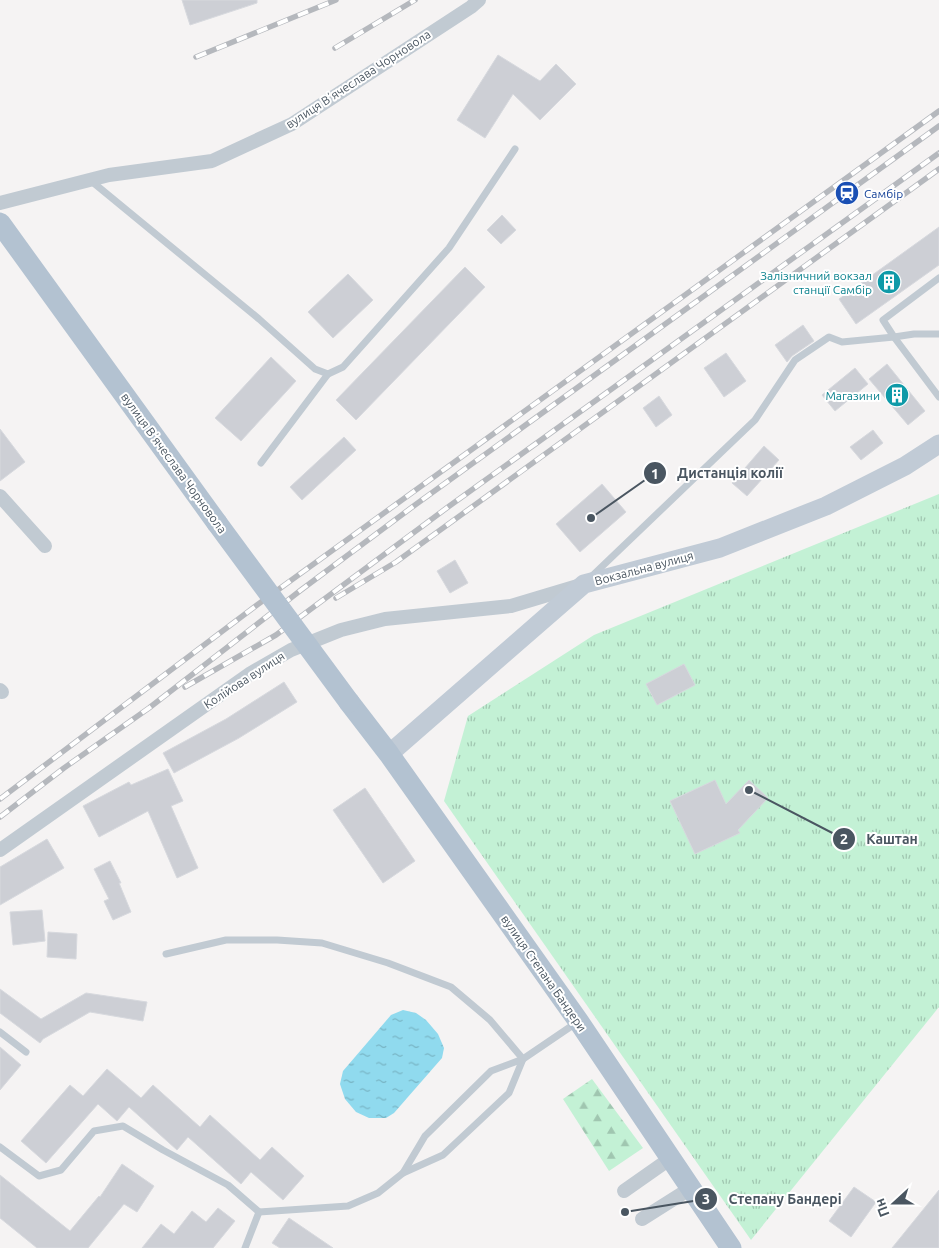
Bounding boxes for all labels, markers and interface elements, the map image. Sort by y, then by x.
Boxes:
street label: вулиця Вʼячеслава Чорновола [283,27,433,131]
station icon: Самбір [834,180,860,206]
place label: Самбір [864,187,903,200]
place label: Залізничний вокзал станції Самбір [760,269,872,296]
building icon: Залізничний вокзал станції Самбір [876,269,902,295]
building icon: Магазини [884,382,910,408]
place label: Магазини [825,389,880,402]
street label: вулиця Вʼячеслава Чорновола [119,390,229,536]
callout: Дистанція колії [642,459,793,488]
text: 1 [651,465,659,482]
text: Дистанція колії [677,465,784,481]
street label: Вокзальна вулиця [593,549,695,587]
street label: Колійова вулиця [201,649,287,711]
callout: Каштан [831,824,928,853]
text: 2 [840,830,848,847]
text: Каштан [866,831,918,847]
street label: вулиця Степана Бандери [499,912,589,1034]
north arrow [869,1178,919,1228]
callout: Степану Бандері [694,1184,852,1213]
text: 3 [702,1190,710,1207]
text: Степану Бандері [728,1191,842,1207]
text: Пн [871,1196,893,1219]

